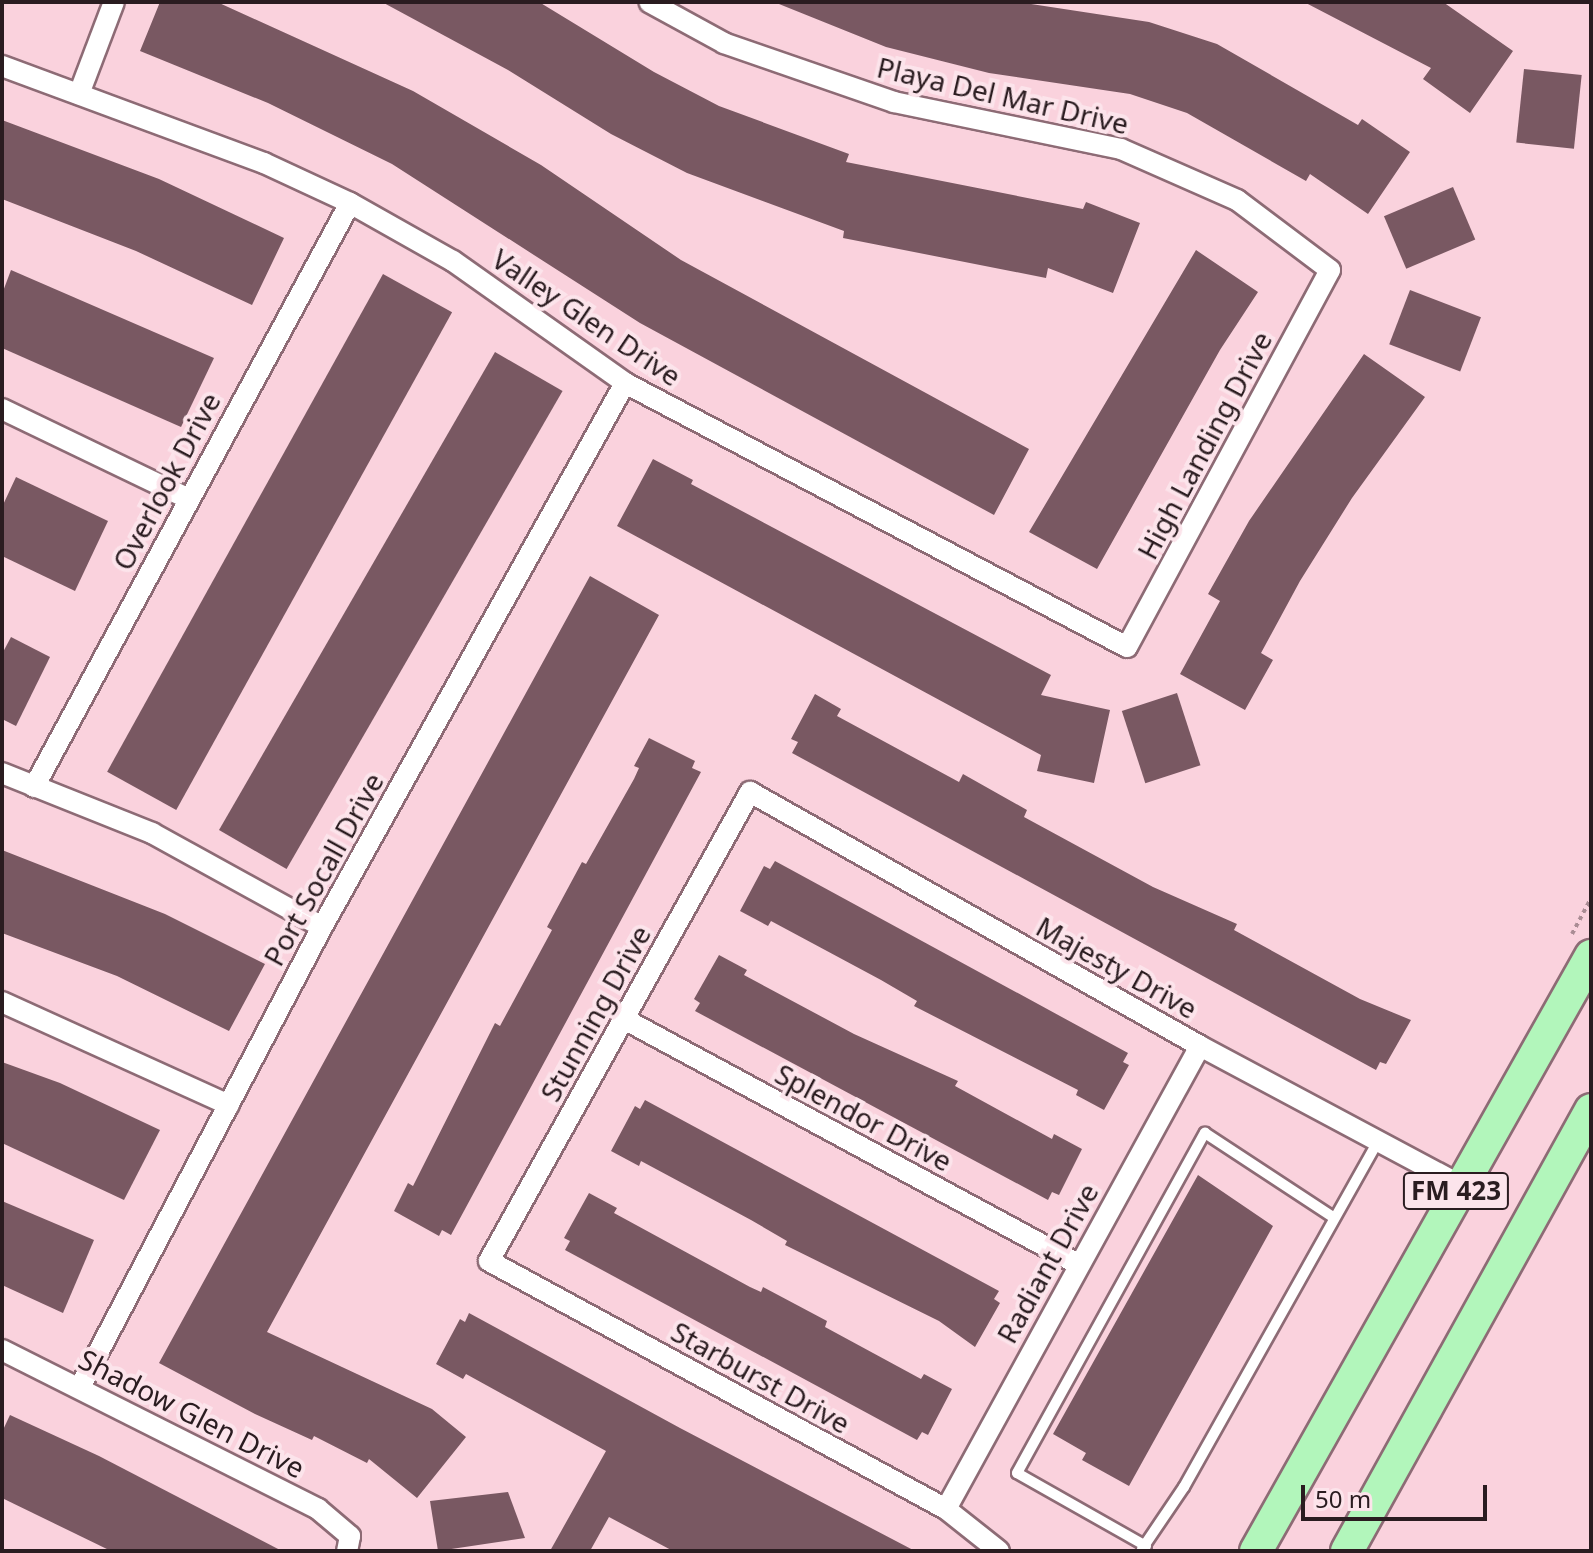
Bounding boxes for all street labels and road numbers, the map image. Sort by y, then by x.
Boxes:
street label: Playa Del Mar Drive [874,50,1132,140]
street label: Valley Glen Drive [486,241,688,393]
street label: High Landing Drive [1130,325,1278,565]
street label: Overlook Drive [105,387,227,575]
street label: Port Socall Drive [256,767,390,971]
street label: Majesty Drive [1031,909,1203,1025]
street label: Stunning Drive [533,919,657,1107]
street label: Splendor Drive [770,1056,958,1178]
road number: FM 423 [1402,1169,1510,1213]
street label: Radiant Drive [989,1177,1105,1349]
street label: Starburst Drive [666,1314,856,1440]
street label: Shadow Glen Drive [74,1342,310,1484]

